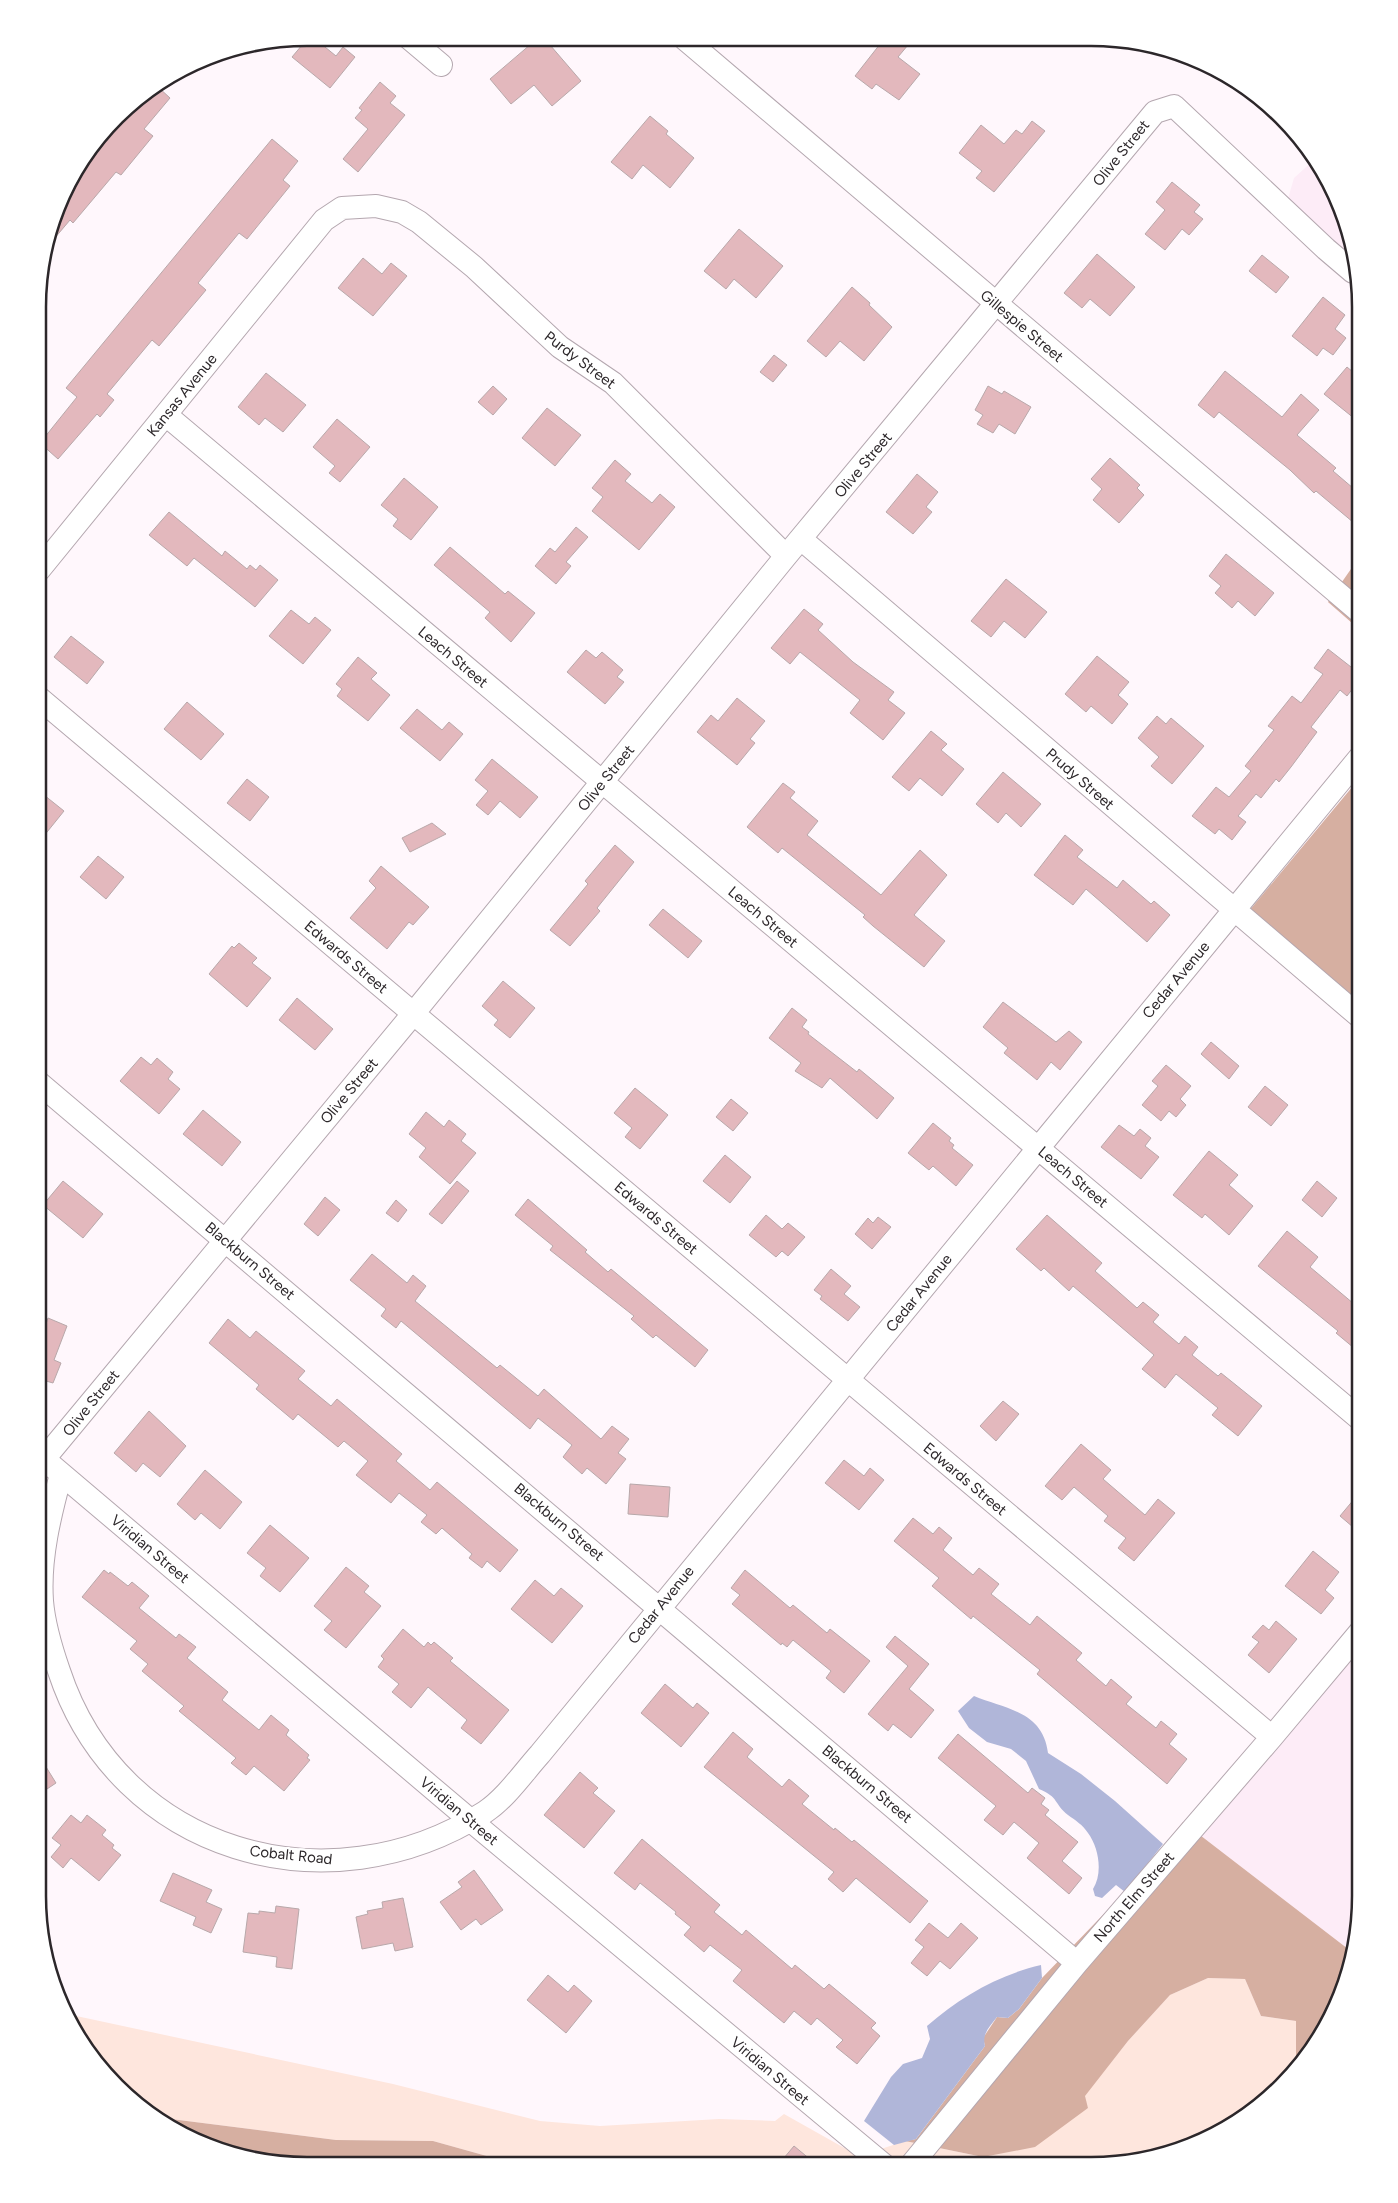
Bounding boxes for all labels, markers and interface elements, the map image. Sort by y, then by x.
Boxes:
street label: Olive Street [1089,116,1153,190]
street label: Gillespie Street [977,286,1067,366]
street label: Purdy Street [541,327,619,393]
street label: Kansas Avenue [143,350,221,440]
street label: Olive Street [830,428,896,501]
street label: Leach Street [414,623,492,692]
street label: Olive Street [574,741,638,815]
street label: Prudy Street [1042,745,1118,814]
street label: Leach Street [724,883,802,952]
street label: Edwards Street [301,917,392,997]
street label: Cedar Avenue [1139,938,1213,1022]
street label: Olive Street [316,1054,382,1127]
street label: Leach Street [1034,1143,1112,1212]
street label: Edwards Street [611,1178,702,1258]
street label: Blackburn Street [201,1218,299,1304]
street label: Cedar Avenue [882,1250,956,1336]
street label: Olive Street [59,1366,123,1440]
street label: Edwards Street [920,1439,1011,1519]
street label: Blackburn Street [510,1479,608,1565]
street label: Viridian Street [107,1511,193,1587]
street label: Cedar Avenue [624,1562,698,1648]
street label: Blackburn Street [818,1741,916,1827]
street label: Viridian Street [416,1773,502,1849]
street label: Cobalt Road [249,1842,333,1868]
street label: North Elm Street [1090,1848,1178,1946]
street label: Viridian Street [727,2033,813,2109]

